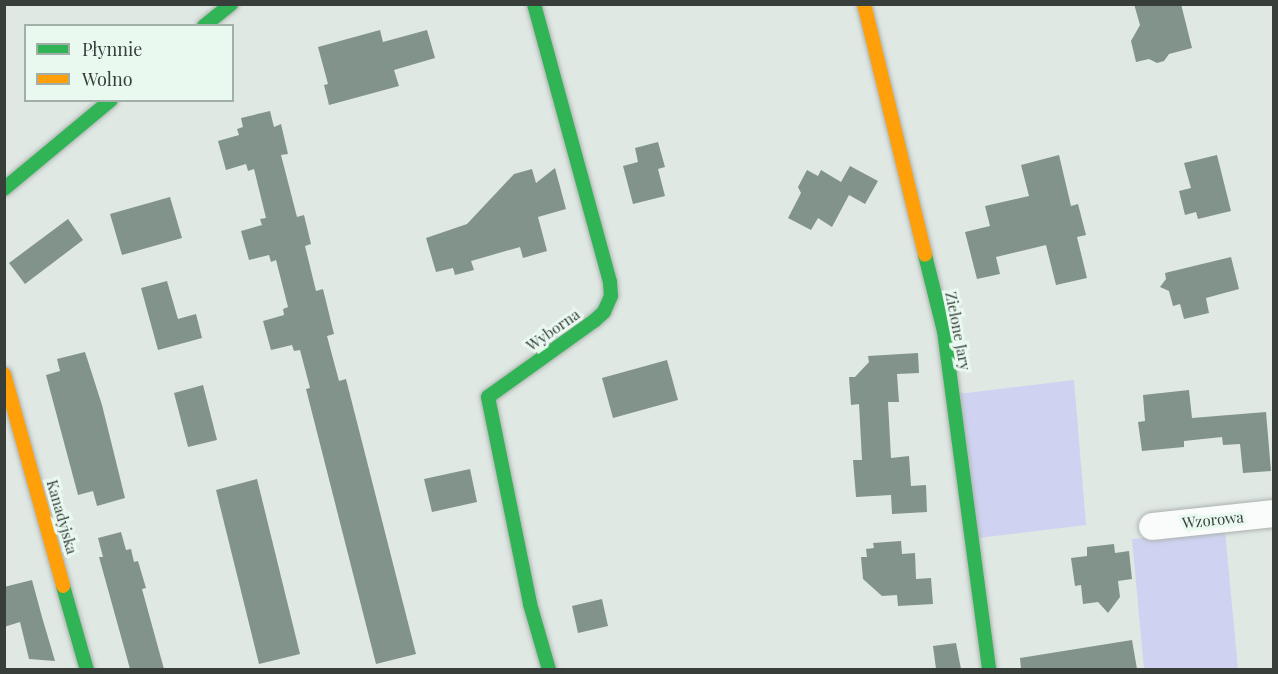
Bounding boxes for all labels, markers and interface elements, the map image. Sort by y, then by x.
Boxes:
legend [24,24,234,102]
text: Płynnie [82,37,142,61]
text: Wolno [82,67,133,91]
street label: Zielone Jary [942,290,974,372]
street label: Wyborna [523,305,583,355]
street label: Kanadyjska [43,478,81,556]
street label: Wzorowa [1181,508,1245,532]

